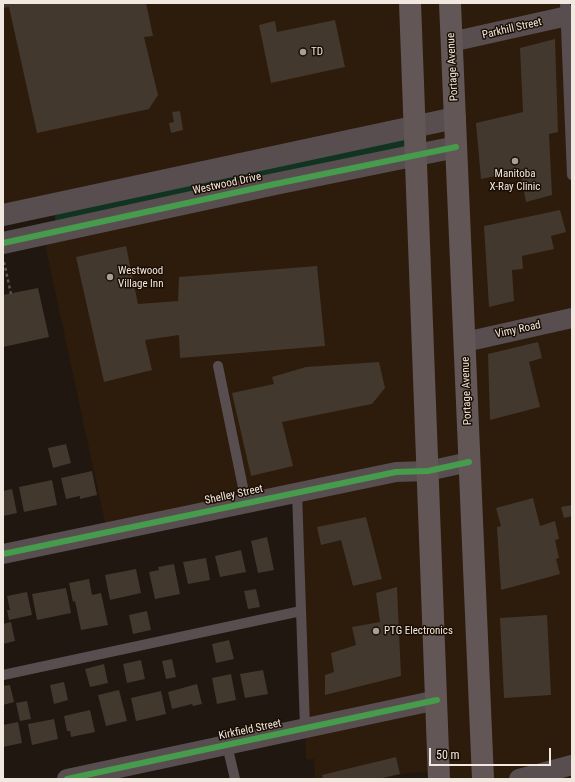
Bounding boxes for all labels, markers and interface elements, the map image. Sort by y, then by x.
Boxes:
street label: Parkhill Street [481,16,543,42]
street label: Portage Avenue [445,32,461,102]
place label: TD [311,45,323,59]
marker: TD [298,47,308,57]
marker: Manitoba X-Ray Clinic [510,156,520,166]
place label: Manitoba X-Ray Clinic [490,167,540,193]
street label: Westwood Drive [192,170,262,198]
place label: Westwood Village Inn [118,264,164,290]
marker: Westwood Village Inn [105,272,115,282]
street label: Vimy Road [494,319,542,341]
street label: Portage Avenue [459,357,475,425]
street label: Shelley Street [204,482,264,508]
place label: PTG Electronics [384,624,453,638]
marker: PTG Electronics [371,626,381,636]
street label: Kirkfield Street [217,717,283,743]
scale bar [431,740,553,766]
text: 50 m [436,748,460,762]

